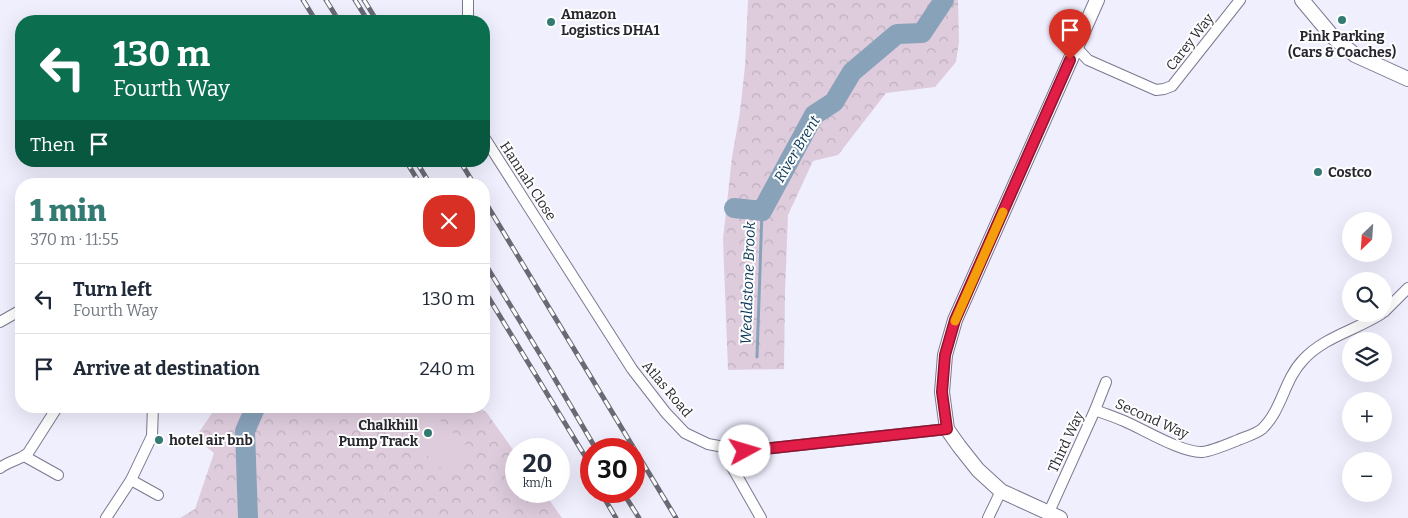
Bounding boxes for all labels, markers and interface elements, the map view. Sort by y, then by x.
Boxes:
place label: Amazon Logistics DHA1 [561,6,659,39]
pin [1049,9,1091,60]
street label: Carey Way [1162,10,1218,74]
marker: Pink Parking (Cars & Coaches) [1336,14,1348,26]
marker: Amazon Logistics DHA1 [545,16,557,28]
icon: arrive [1056,16,1084,44]
place label: Pink Parking (Cars & Coaches) [1288,28,1396,61]
text: 130 m [113,33,210,75]
icon: left [30,35,95,100]
text: Fourth Way [113,75,230,102]
water label: River Brent [770,112,824,185]
icon: arrive [85,130,113,158]
text: Then [30,133,75,156]
street label: Hannah Close [496,138,560,224]
place label: Costco [1328,164,1372,181]
marker: Costco [1312,166,1324,178]
text: 1 min [30,193,106,229]
button: close [423,195,475,247]
north arrow [1342,212,1392,262]
map controls [1342,212,1392,502]
water label: Wealdstone Brook [737,220,759,345]
text: 370 m · 11:55 [30,230,119,249]
button: search [1342,272,1392,322]
text: Turn left [73,278,152,301]
icon: left [30,285,58,313]
text: 130 m [422,287,475,310]
text: Fourth Way [73,301,158,320]
button: layers [1342,332,1392,382]
icon: arrive [30,355,58,383]
text: Arrive at destination [73,357,260,380]
text: 240 m [419,357,475,380]
street label: Atlas Road [639,357,695,421]
button: + [1342,392,1392,442]
street label: Second Way [1113,395,1192,443]
street label: Third Way [1044,408,1088,475]
place label: Chalkhill Pump Track [338,417,419,450]
position arrow [718,424,770,476]
marker: Chalkhill Pump Track [422,427,434,439]
place label: hotel air bnb [169,432,253,449]
marker: hotel air bnb [153,434,165,446]
speed limit sign: 30 [580,438,645,503]
text: 20 [523,449,552,479]
button: − [1342,452,1392,502]
text: km/h [523,476,552,490]

